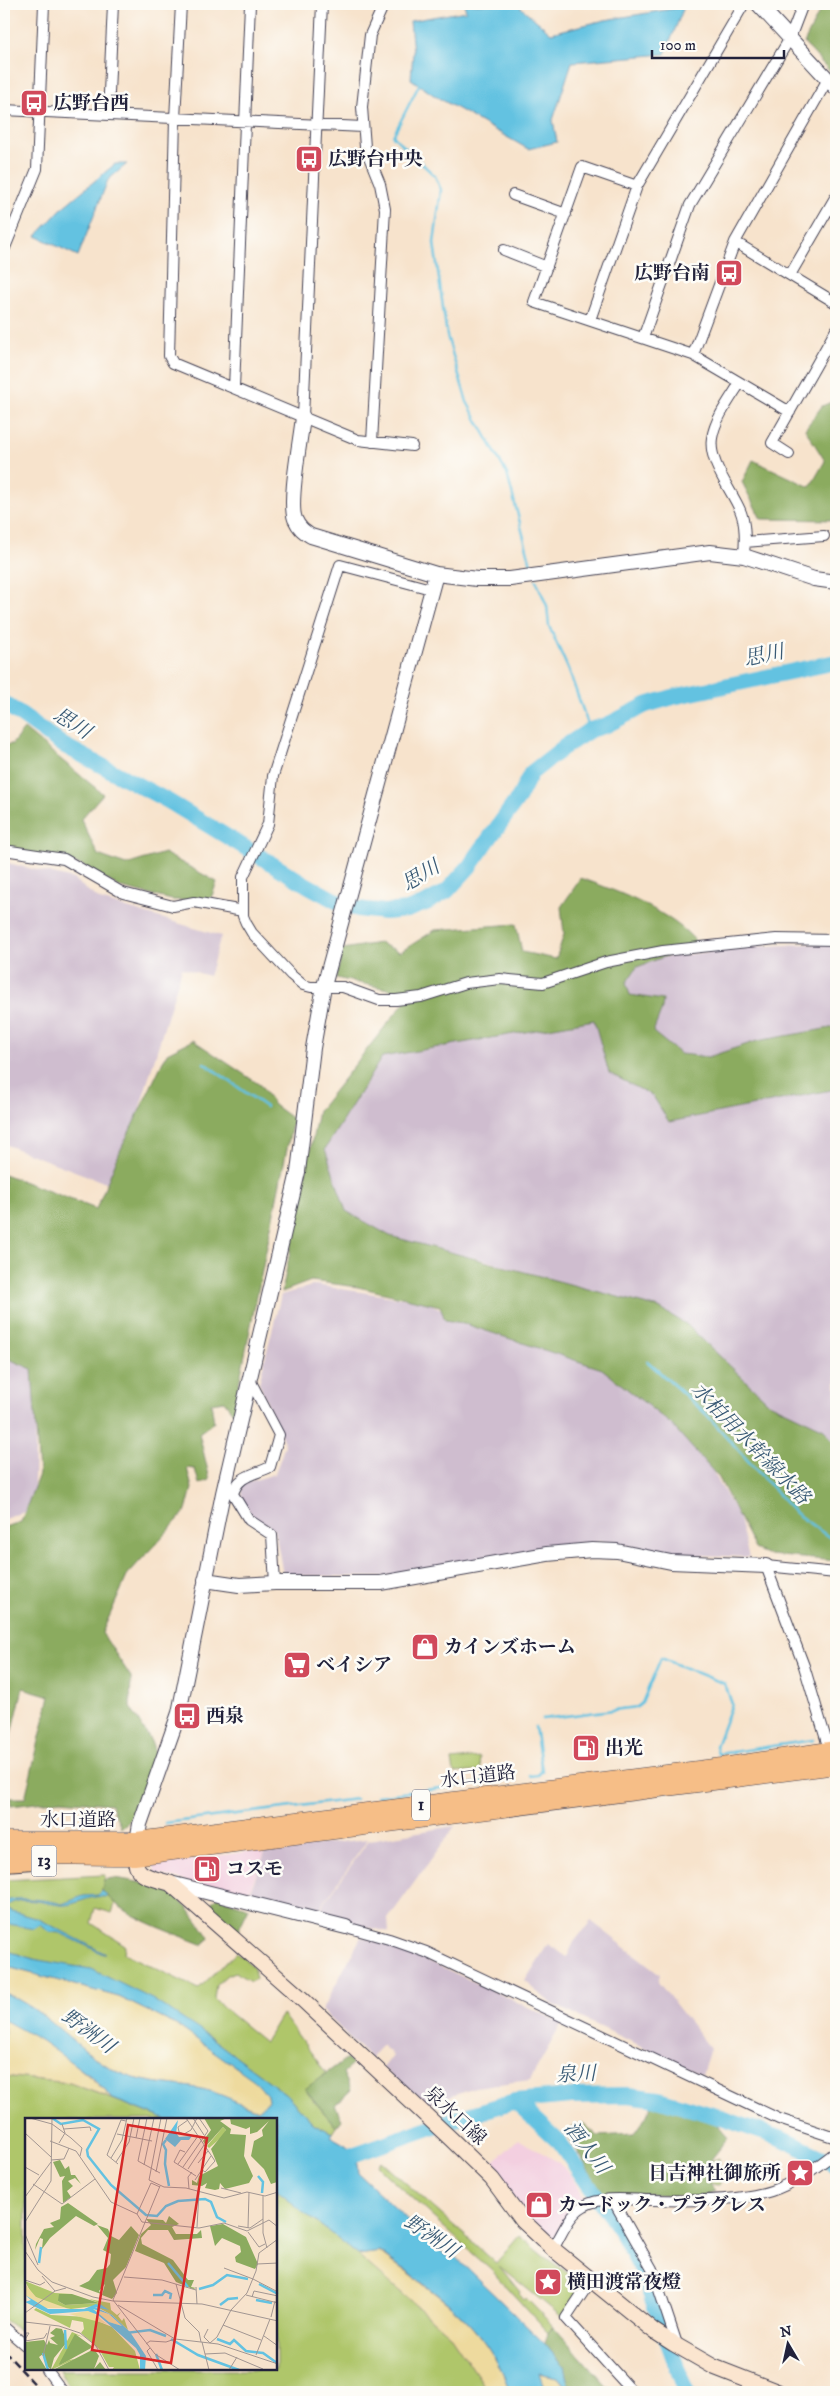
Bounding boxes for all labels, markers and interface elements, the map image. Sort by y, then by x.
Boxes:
scale bar [652,28,785,60]
text: 100 m [660,36,696,55]
bus stop icon: 広野台西 [19,88,49,118]
place label: 広野台西 [53,92,129,115]
bus stop icon: 広野台中央 [294,144,324,174]
place label: 広野台中央 [328,148,423,171]
bus stop icon: 広野台南 [714,258,744,288]
place label: 広野台南 [634,262,710,285]
water label: 思川 [742,639,788,672]
water label: 思川 [48,703,97,746]
water label: 思川 [397,854,446,897]
water label: 水柏用水幹線水路 [685,1378,816,1512]
shop icon: カインズホーム [410,1632,440,1662]
place label: カインズホーム [444,1636,576,1659]
supermarket icon: ベイシア [282,1650,312,1680]
place label: ベイシア [316,1654,392,1677]
bus stop icon: 西泉 [172,1701,202,1731]
place label: 西泉 [206,1705,244,1728]
fuel station icon: 出光 [571,1733,601,1763]
place label: 出光 [605,1737,643,1760]
street label: 水口道路 [439,1761,517,1793]
road number: 1 [412,1790,430,1820]
street label: 水口道路 [40,1809,116,1832]
road number: 13 [32,1845,56,1876]
fuel station icon: コスモ [192,1854,222,1884]
place label: コスモ [226,1858,283,1881]
water label: 野洲川 [56,2004,121,2061]
water label: 泉川 [555,2061,599,2089]
street label: 泉水口線 [419,2082,491,2150]
water label: 酒人川 [558,2117,616,2181]
inset map [25,2118,278,2371]
place icon: 日吉神社御旅所 [785,2158,815,2188]
place label: 日吉神社御旅所 [648,2162,781,2185]
shop icon: カードック・プラグレス [524,2190,554,2220]
place label: カードック・プラグレス [558,2194,766,2217]
water label: 野洲川 [399,2210,465,2265]
place icon: 横田渡常夜燈 [533,2267,563,2297]
place label: 横田渡常夜燈 [567,2271,681,2294]
north arrow [762,2318,812,2368]
text: N [779,2322,794,2342]

